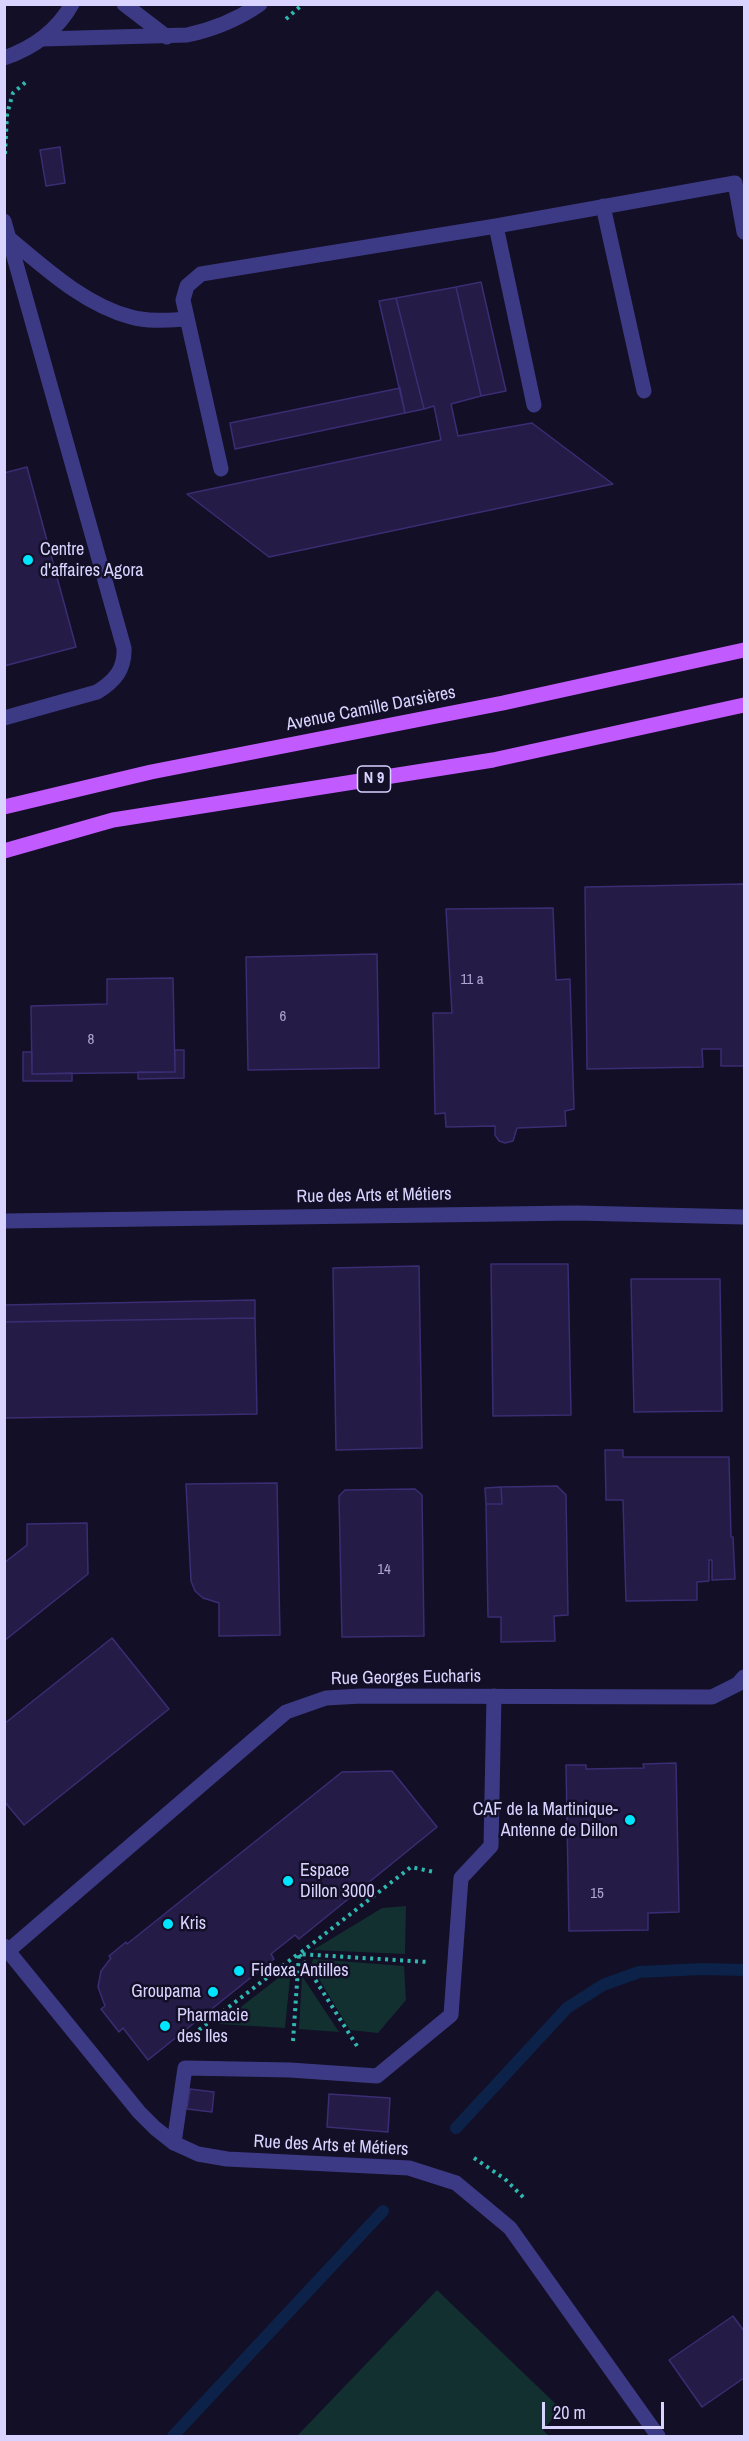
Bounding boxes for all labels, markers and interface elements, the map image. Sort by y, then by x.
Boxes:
place label: Centre d'affaires Agora [40,539,143,582]
marker: Centre d'affaires Agora [21,553,35,567]
street label: Avenue Camille Darsières [285,682,457,736]
road number: N 9 [358,766,391,792]
house number: 11 a [460,971,484,989]
house number: 6 [280,1008,286,1026]
house number: 8 [88,1031,94,1049]
street label: Rue des Arts et Métiers [296,1184,452,1208]
house number: 14 [377,1561,391,1579]
street label: Rue Georges Eucharis [331,1666,481,1690]
place label: CAF de la Martinique- Antenne de Dillon [473,1799,618,1842]
marker: CAF de la Martinique- Antenne de Dillon [623,1813,637,1827]
place label: Espace Dillon 3000 [300,1860,375,1902]
marker: Espace Dillon 3000 [281,1874,295,1888]
house number: 15 [590,1885,604,1903]
place label: Kris [180,1913,206,1935]
marker: Kris [161,1917,175,1931]
place label: Fidexa Antilles [251,1960,349,1982]
marker: Fidexa Antilles [232,1964,246,1978]
place label: Groupama [131,1981,201,2003]
marker: Groupama [206,1985,220,1999]
place label: Pharmacie des Iles [177,2005,248,2048]
marker: Pharmacie des Iles [158,2019,172,2033]
street label: Rue des Arts et Métiers [253,2131,409,2161]
scale bar [545,2390,666,2428]
text: 20 m [553,2400,586,2425]

